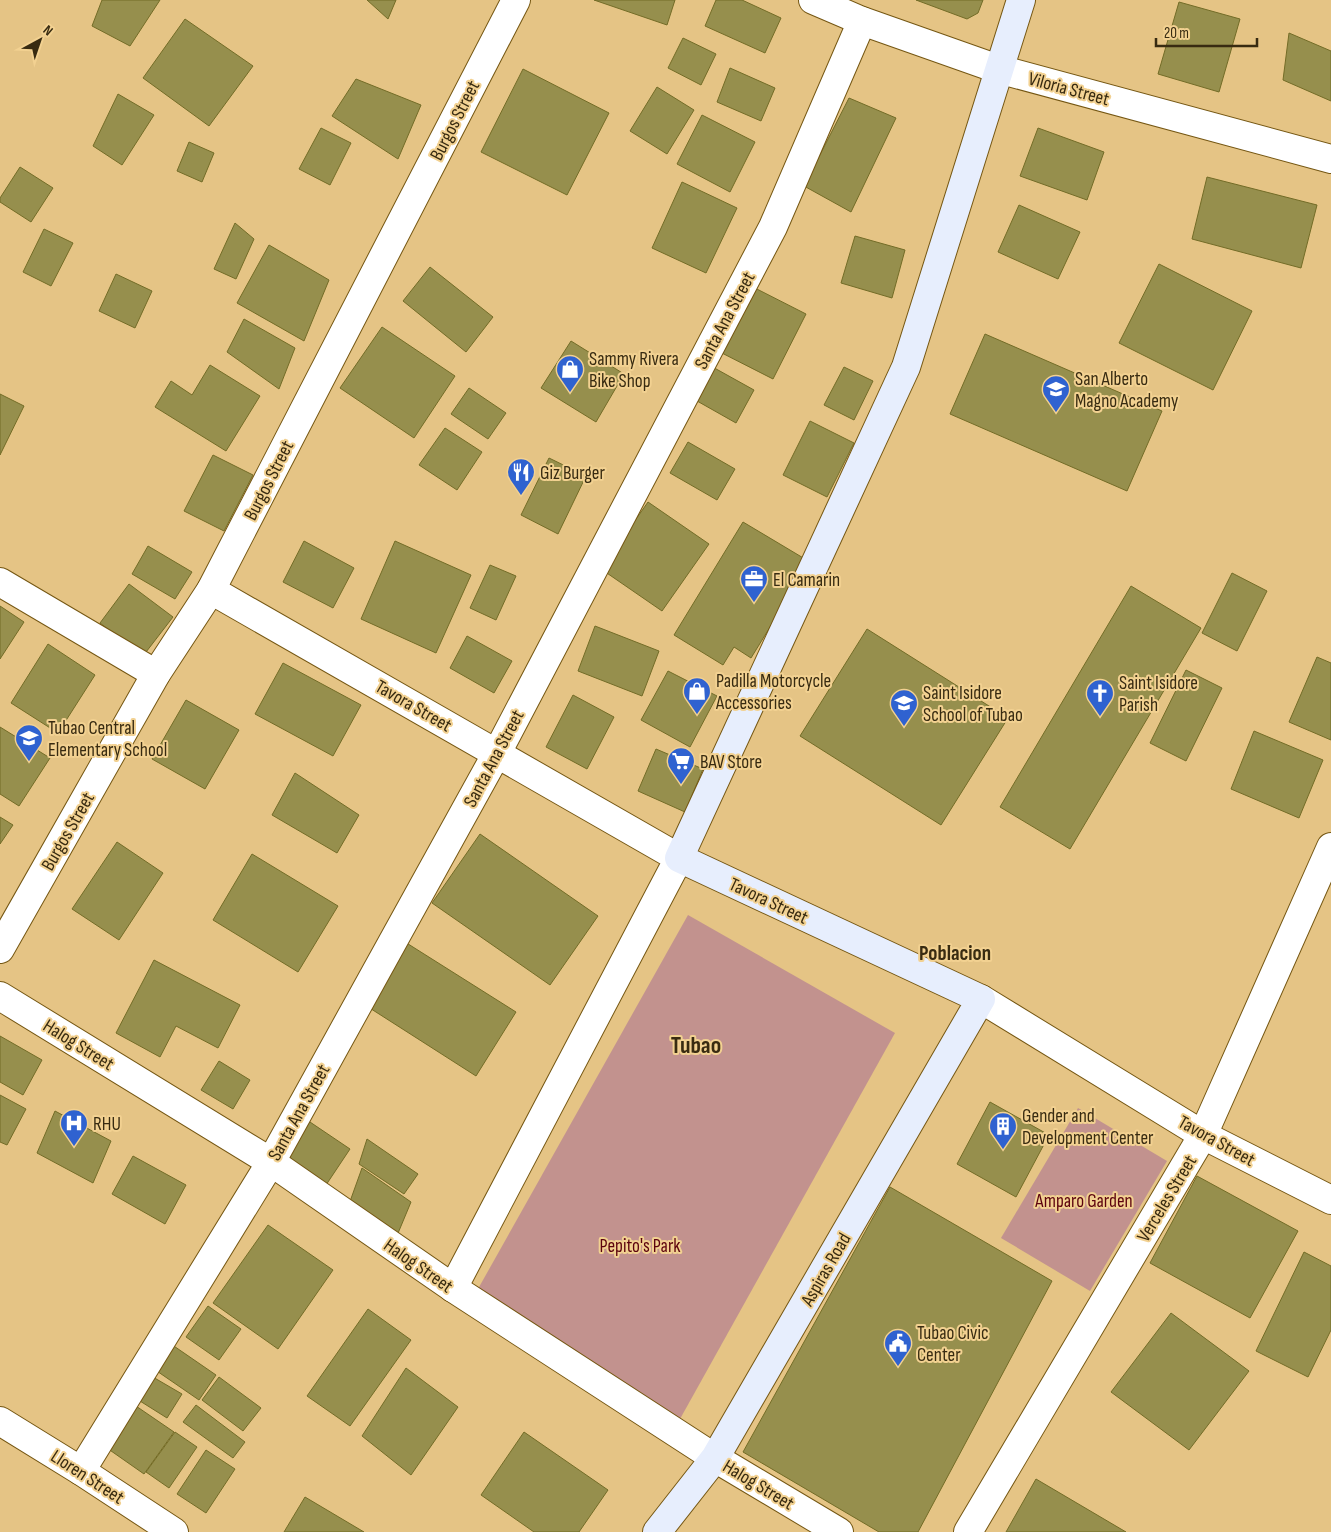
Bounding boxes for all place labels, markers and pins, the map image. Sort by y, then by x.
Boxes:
place label: Sammy Rivera Bike Shop [589,348,679,393]
shop icon: Sammy Rivera Bike Shop [555,354,585,393]
place label: San Alberto Magno Academy [1075,368,1179,413]
school or university icon: San Alberto Magno Academy [1041,374,1071,413]
restaurant icon: Giz Burger [506,457,536,496]
place label: Giz Burger [540,462,605,485]
office icon: El Camarin [739,564,769,603]
place label: El Camarin [773,569,840,592]
place label: Padilla Motorcycle Accessories [715,670,831,715]
place label: Saint Isidore Parish [1119,672,1198,717]
shop icon: Padilla Motorcycle Accessories [682,676,712,715]
church icon: Saint Isidore Parish [1085,678,1115,717]
place label: Saint Isidore School of Tubao [923,682,1023,727]
school or university icon: Saint Isidore School of Tubao [889,688,919,727]
place label: Tubao Central Elementary School [48,717,167,762]
school or university icon: Tubao Central Elementary School [14,723,44,762]
supermarket icon: BAV Store [666,746,696,785]
place label: BAV Store [700,751,762,774]
place label: Gender and Development Center [1022,1105,1154,1150]
hospital icon: RHU [59,1108,89,1147]
building icon: Gender and Development Center [988,1111,1018,1150]
place label: RHU [93,1113,121,1136]
place label: Tubao Civic Center [917,1322,989,1367]
public building icon: Tubao Civic Center [883,1328,913,1367]

